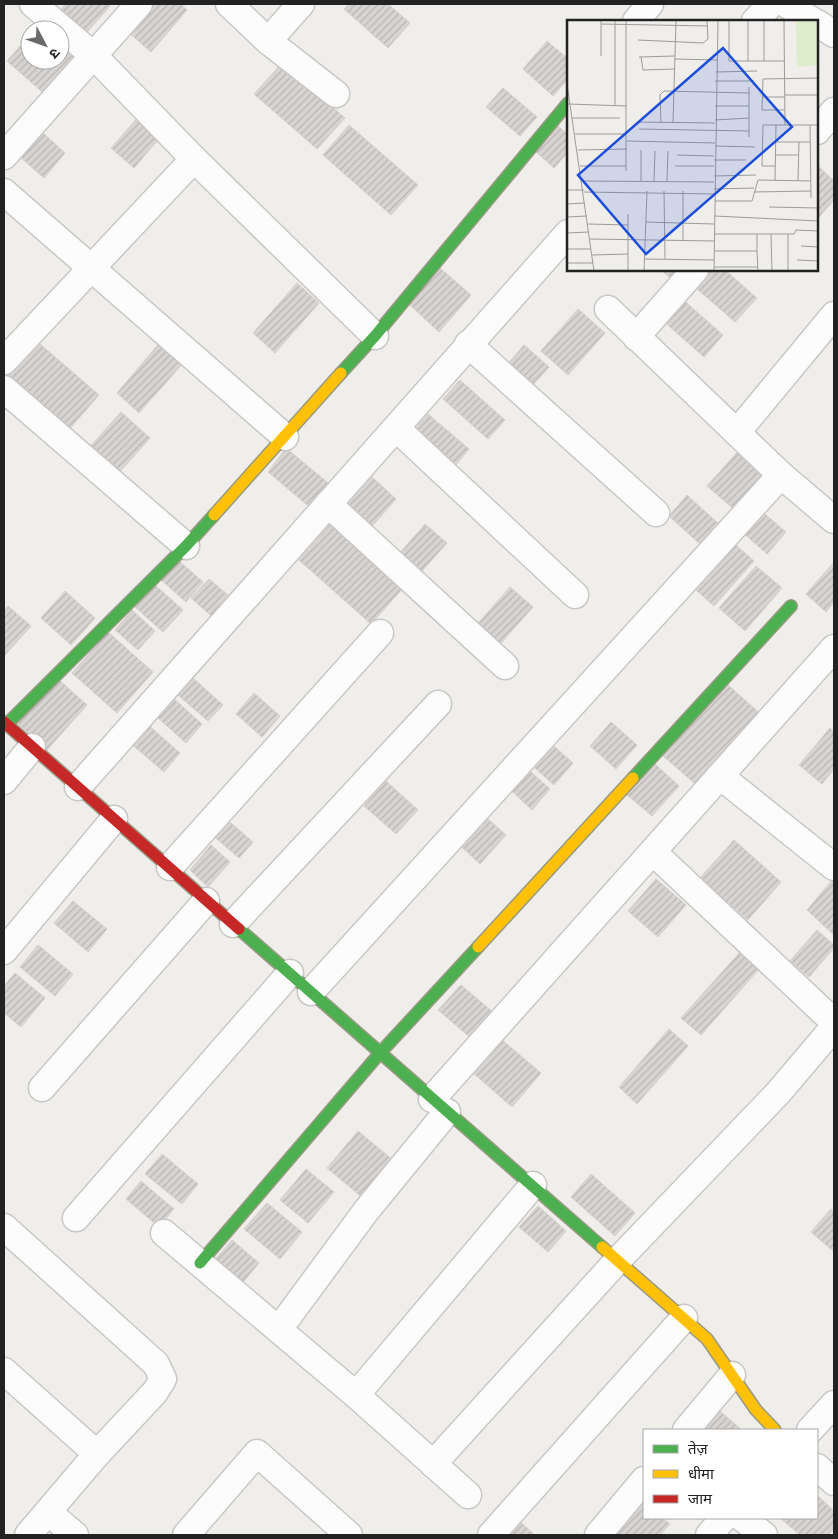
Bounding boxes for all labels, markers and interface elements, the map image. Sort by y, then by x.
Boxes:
north arrow [20,20,70,70]
inset map [567,20,818,271]
text: उ [45,45,64,62]
legend [643,1429,818,1519]
text: तेज़ [688,1440,709,1458]
text: धीमा [688,1465,715,1483]
text: जाम [688,1490,713,1508]

